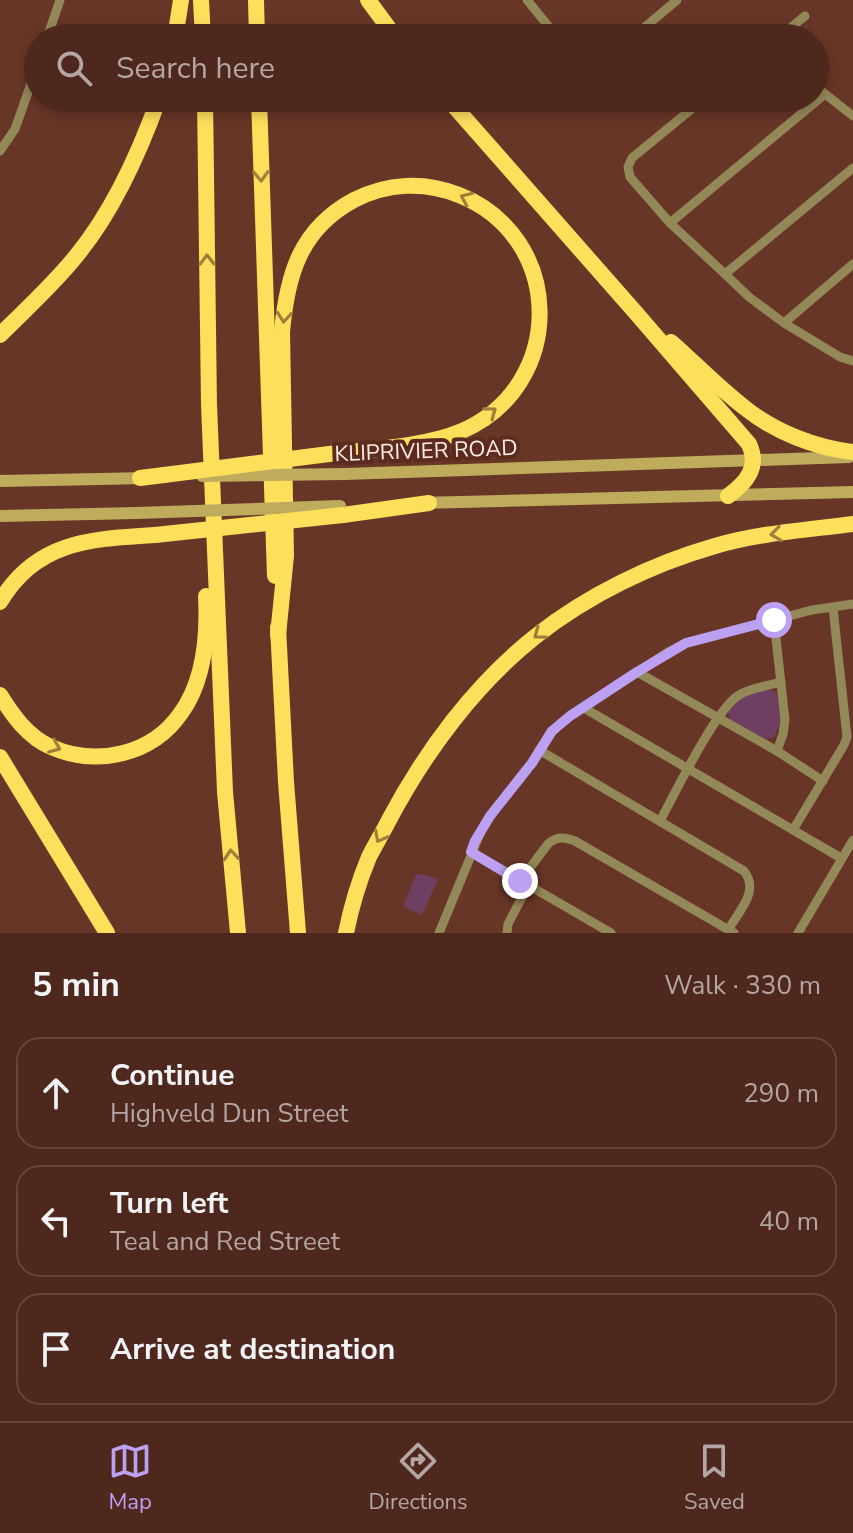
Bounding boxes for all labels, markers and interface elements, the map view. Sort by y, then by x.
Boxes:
search box [24,24,829,112]
icon: search [52,46,96,90]
text: Search here [116,48,275,89]
one-way arrow [252,170,270,183]
one-way arrow [460,192,475,208]
one-way arrow [198,253,216,266]
one-way arrow [275,311,292,324]
one-way arrow [482,408,497,422]
street label: KLIPRIVIER ROAD [334,433,518,469]
one-way arrow [769,525,783,542]
route start [756,602,792,638]
one-way arrow [533,625,548,639]
one-way arrow [47,738,62,754]
one-way arrow [374,829,389,844]
one-way arrow [223,848,240,861]
route end [502,863,538,899]
text: 5 min [32,962,120,1008]
text: Walk · 330 m [664,968,821,1003]
text: Continue [110,1055,235,1096]
icon: ahead [34,1071,78,1115]
text: 290 m [743,1076,819,1111]
text: Highveld Dun Street [110,1096,348,1131]
text: Turn left [110,1183,228,1224]
icon: left [34,1199,78,1243]
text: 40 m [759,1204,819,1239]
text: Teal and Red Street [110,1224,340,1259]
icon: arrive [34,1327,78,1371]
text: Arrive at destination [110,1329,395,1370]
tab: Map [108,1439,152,1517]
tab: Directions [369,1439,468,1517]
tab: Saved [684,1439,745,1517]

